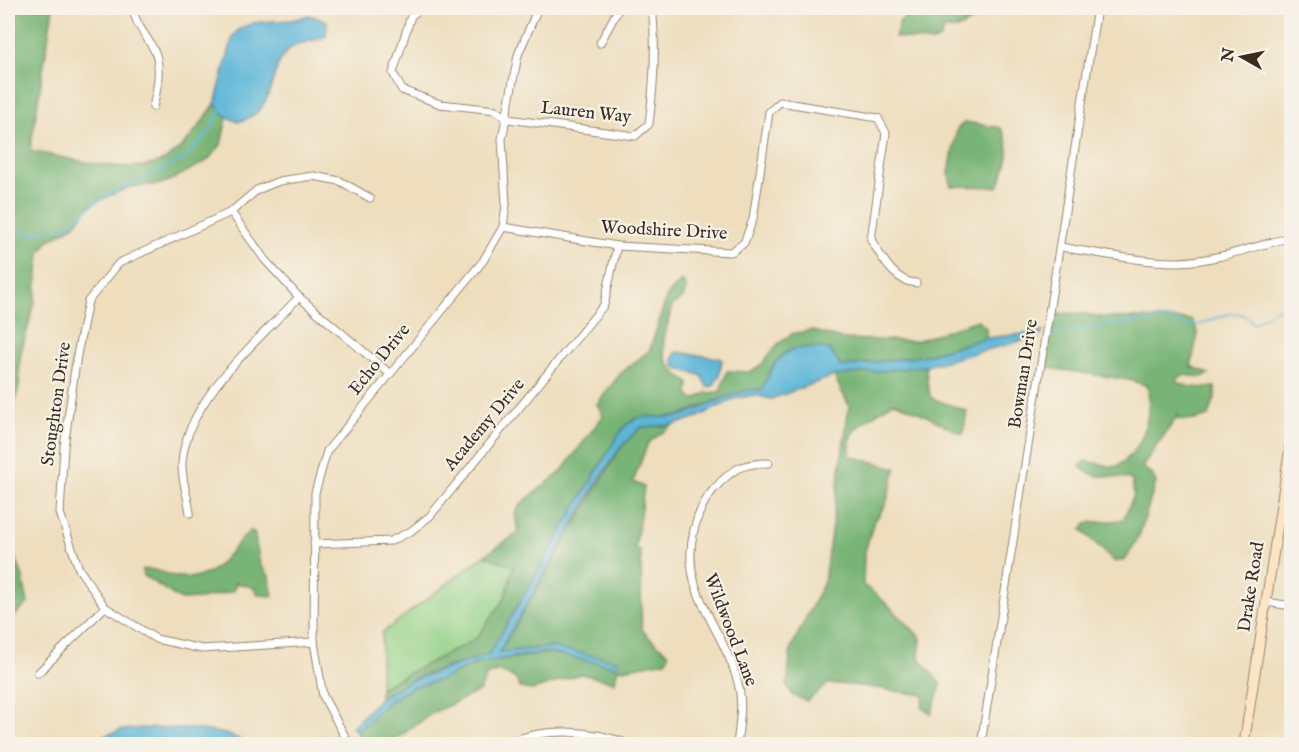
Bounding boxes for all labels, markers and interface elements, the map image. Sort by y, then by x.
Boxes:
north arrow [1212,27,1272,87]
text: N [1218,46,1240,64]
street label: Lauren Way [540,97,632,129]
street label: Woodshire Drive [600,216,728,246]
street label: Bowman Drive [1004,318,1044,430]
street label: Echo Drive [344,320,416,400]
street label: Stoughton Drive [37,341,77,467]
street label: Academy Drive [439,374,530,477]
street label: Drake Road [1234,540,1271,634]
street label: Wildwood Lane [698,570,762,690]

